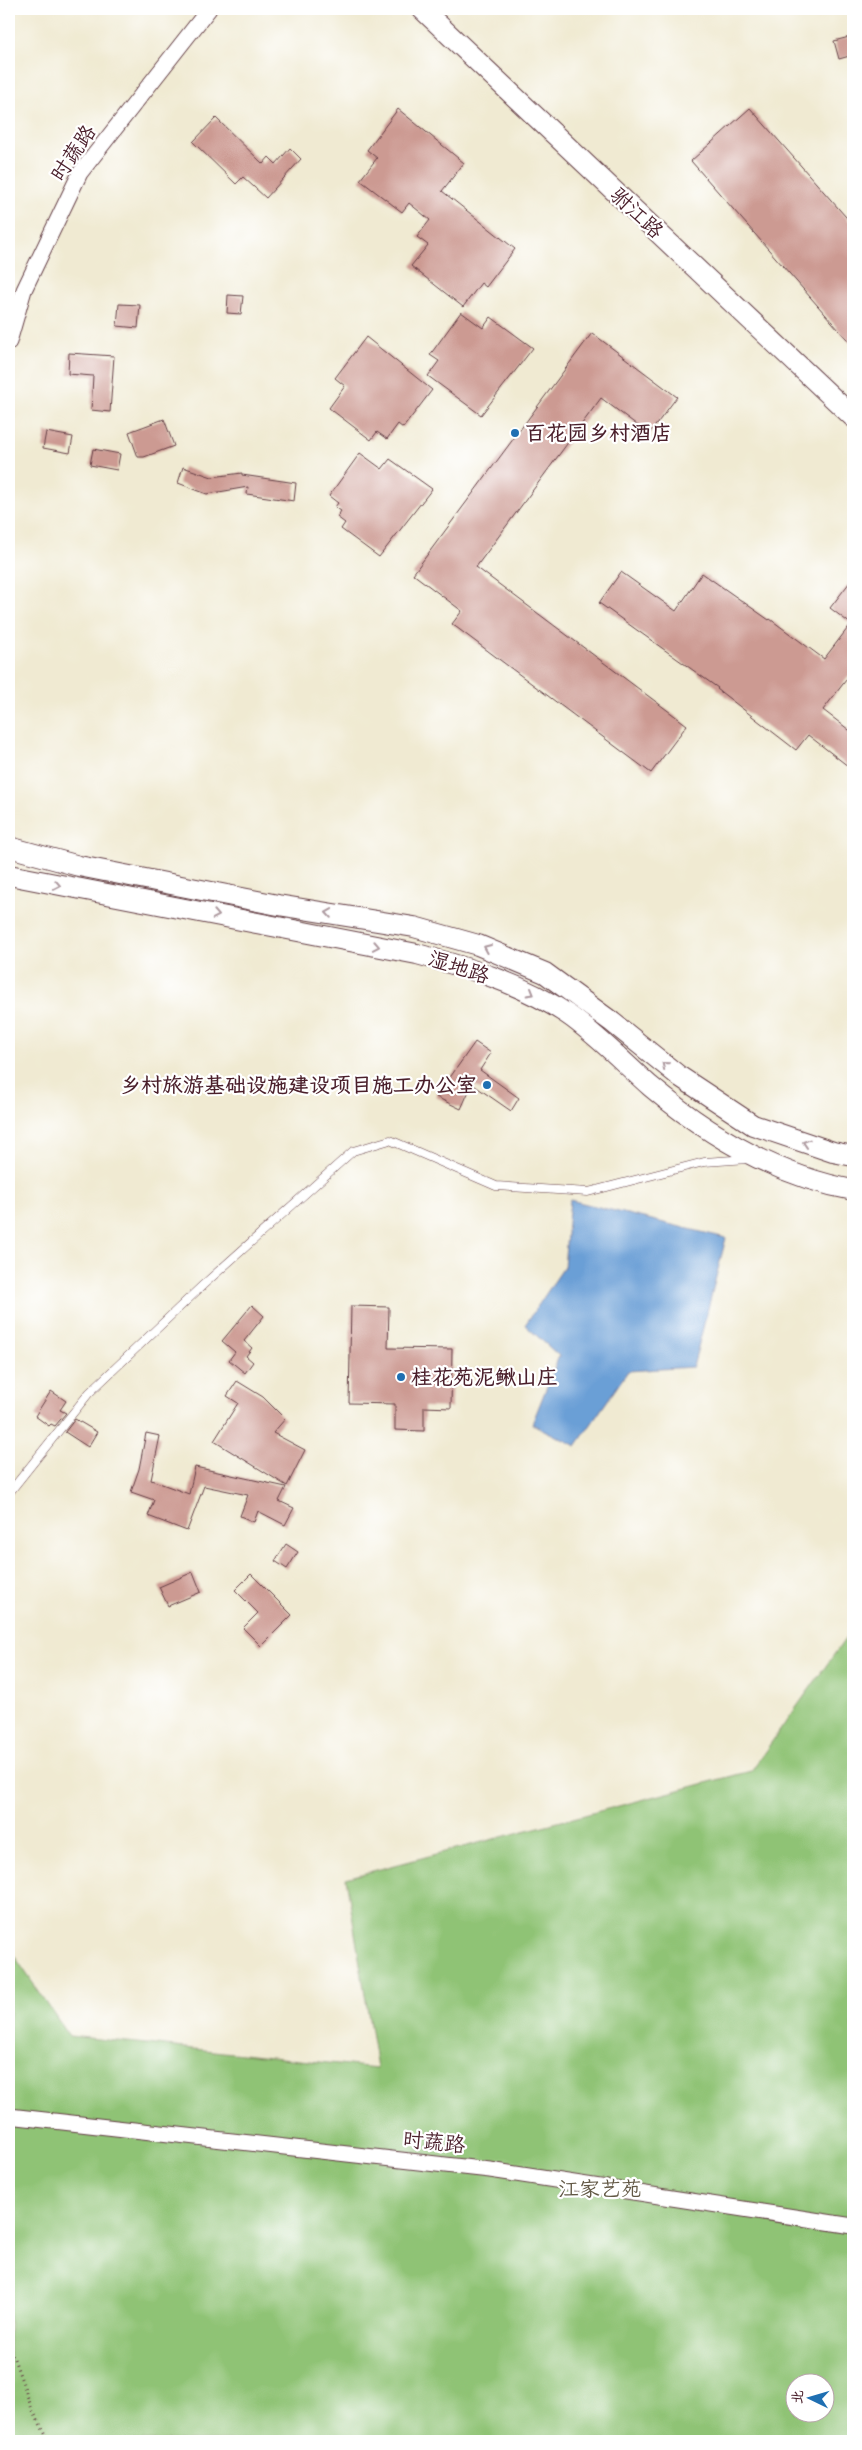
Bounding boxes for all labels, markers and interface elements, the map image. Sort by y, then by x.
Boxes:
street label: 时蔬路 [45,120,105,189]
street label: 驸江路 [602,182,669,247]
place label: 百花园乡村酒店 [525,420,672,450]
marker: 百花园乡村酒店 [509,427,521,439]
one-way arrow [52,879,61,889]
one-way arrow [324,909,333,919]
one-way arrow [212,910,221,920]
one-way arrow [371,940,380,950]
one-way arrow [483,944,492,955]
street label: 湿地路 [424,945,493,993]
one-way arrow [525,987,534,997]
one-way arrow [662,1062,671,1071]
place label: 乡村旅游基础设施建设项目施工办公室 [120,1072,477,1102]
marker: 乡村旅游基础设施建设项目施工办公室 [481,1079,493,1091]
one-way arrow [803,1139,811,1149]
place label: 桂花苑泥鳅山庄 [411,1364,558,1394]
marker: 桂花苑泥鳅山庄 [395,1371,407,1383]
street label: 时蔬路 [401,2126,467,2162]
park label: 江家艺苑 [558,2176,642,2206]
north arrow [784,2372,834,2422]
text: 北 [787,2389,810,2405]

